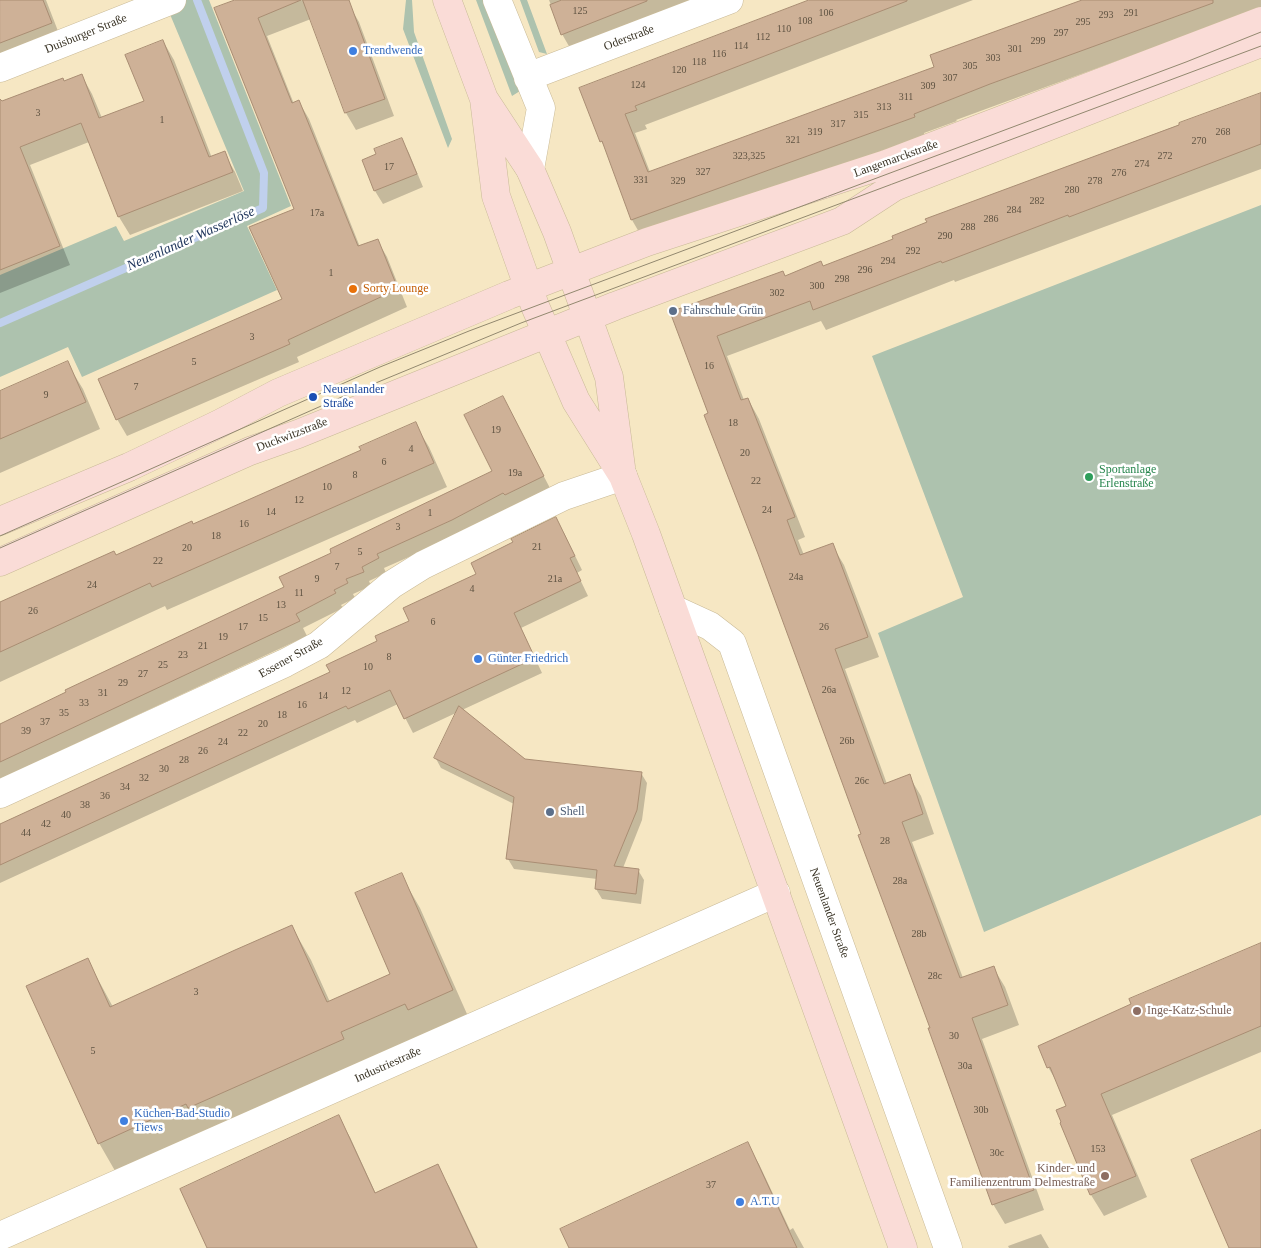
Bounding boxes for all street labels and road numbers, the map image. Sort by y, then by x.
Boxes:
street label: Duisburger Straße [43,11,129,57]
street label: Oderstraße [602,22,656,54]
street label: Langemarckstraße [852,137,940,181]
street label: Duckwitzstraße [254,415,330,455]
street label: Essener Straße [256,634,326,682]
street label: Neuenlander Straße [806,866,852,960]
street label: Industriestraße [352,1044,424,1086]

